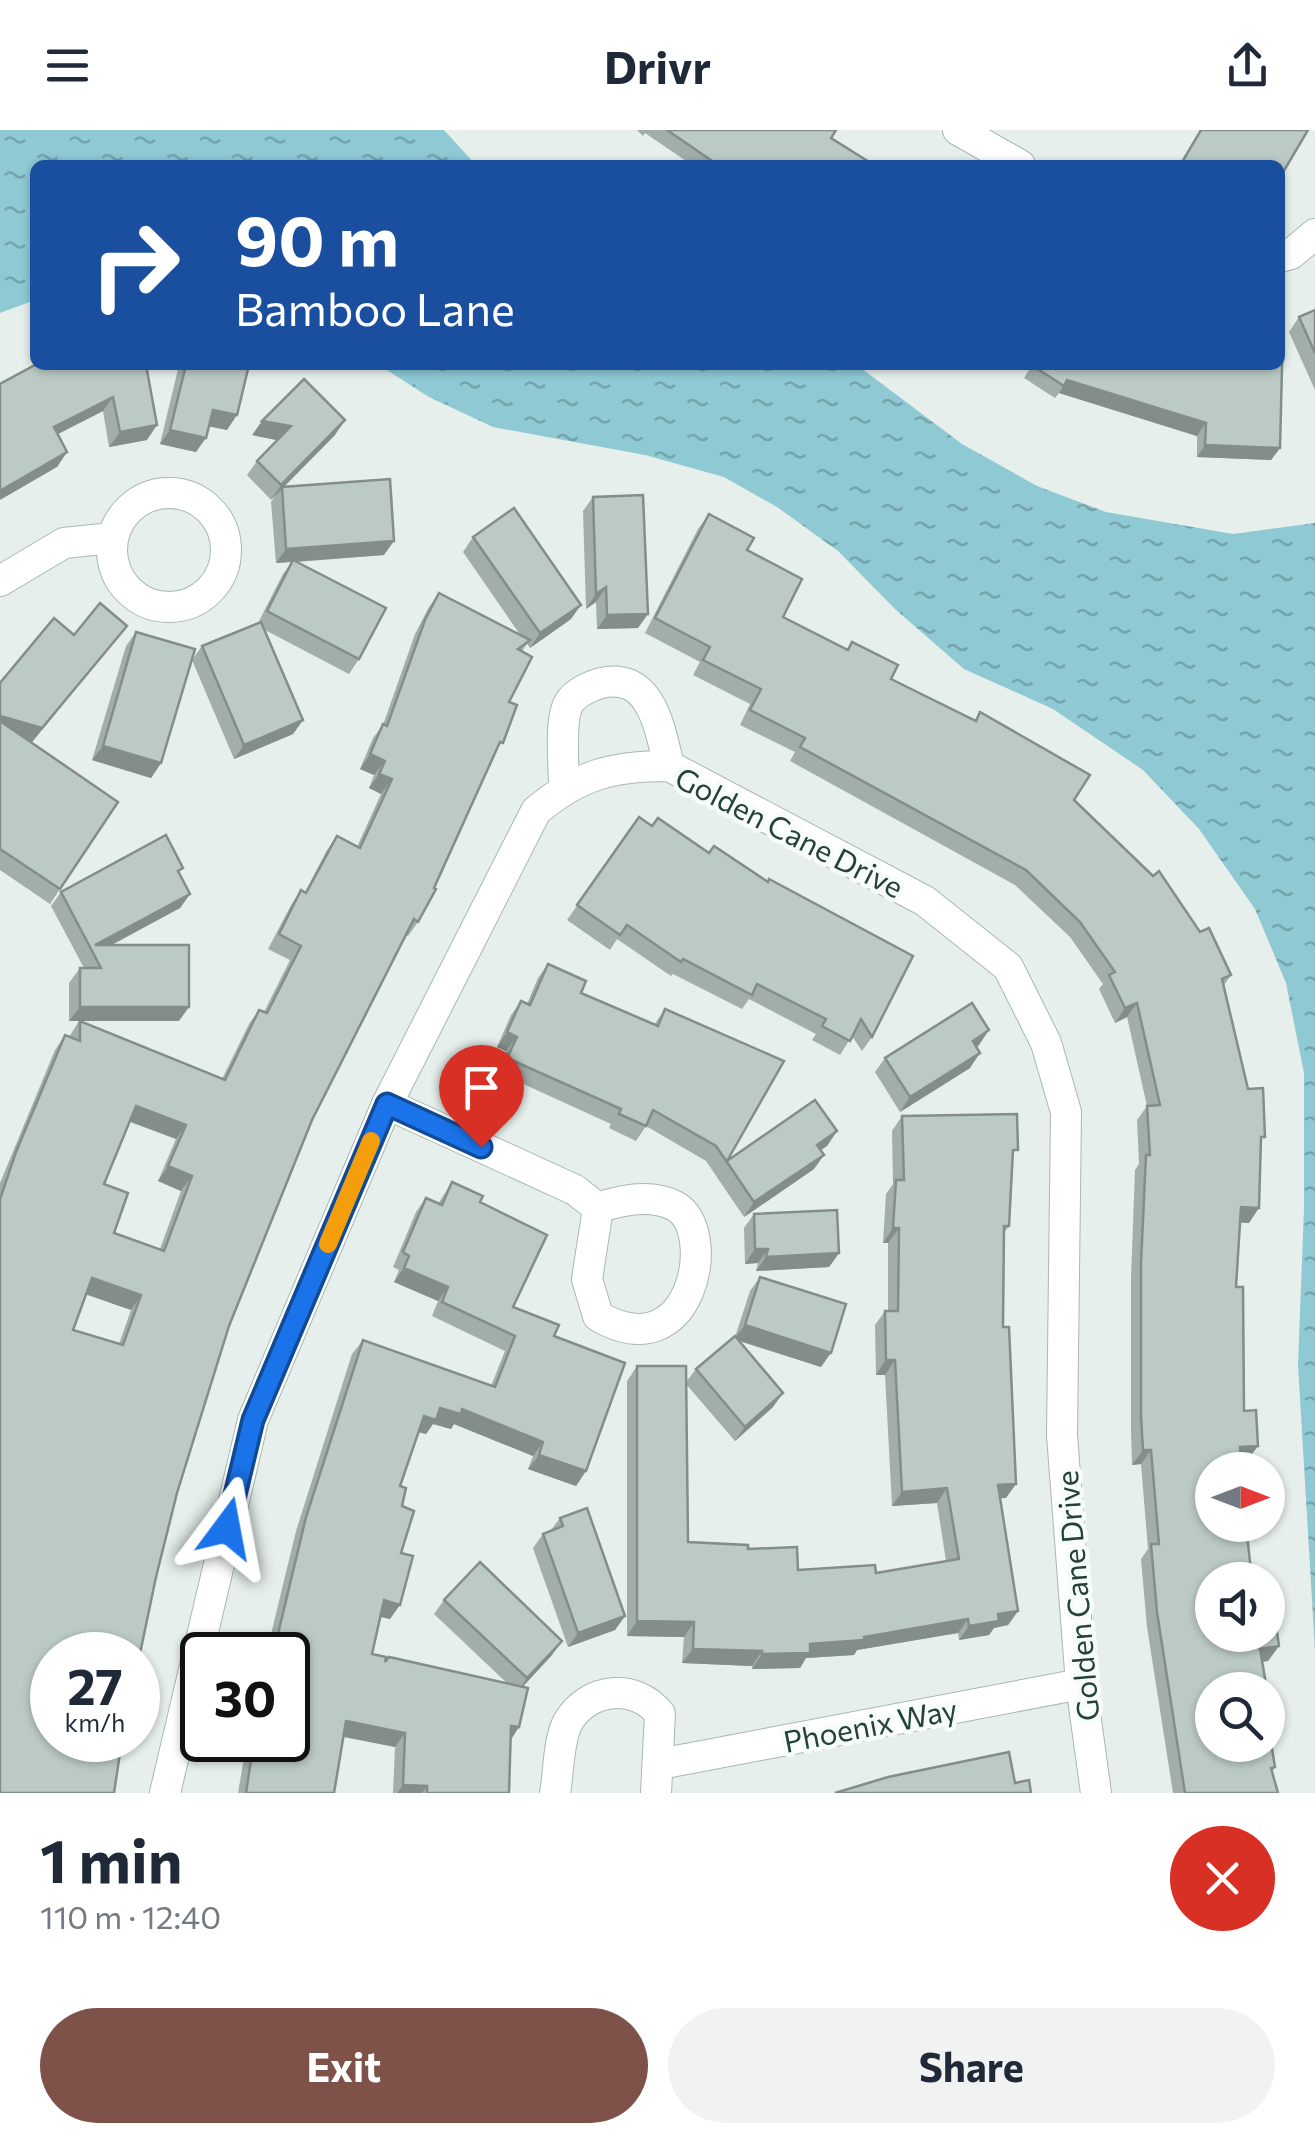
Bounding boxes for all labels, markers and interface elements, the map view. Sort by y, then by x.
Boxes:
icon: menu [40,38,95,93]
text: Drivr [604,38,711,93]
icon: share [1220,38,1275,93]
text: 90 m [235,195,399,280]
icon: right [70,200,200,330]
text: Bamboo Lane [235,280,515,335]
street label: Golden Cane Drive [670,758,910,904]
pin [439,1045,524,1148]
icon: arrive [454,1060,509,1115]
north arrow [1195,1452,1285,1542]
map controls [1195,1452,1285,1762]
street label: Golden Cane Drive [1047,1469,1105,1723]
position arrow [175,1476,279,1580]
button: sound [1195,1562,1285,1652]
speed limit sign: 30 [180,1632,310,1762]
text: 27 [67,1654,123,1715]
button: search [1195,1672,1285,1762]
street label: Phoenix Way [780,1689,960,1759]
text: km/h [65,1707,125,1737]
text: 1 min [40,1822,182,1895]
button: close [1170,1826,1275,1931]
text: 110 m · 12:40 [40,1896,221,1936]
button: Exit [40,2008,648,2123]
button: Share [668,2008,1275,2123]

